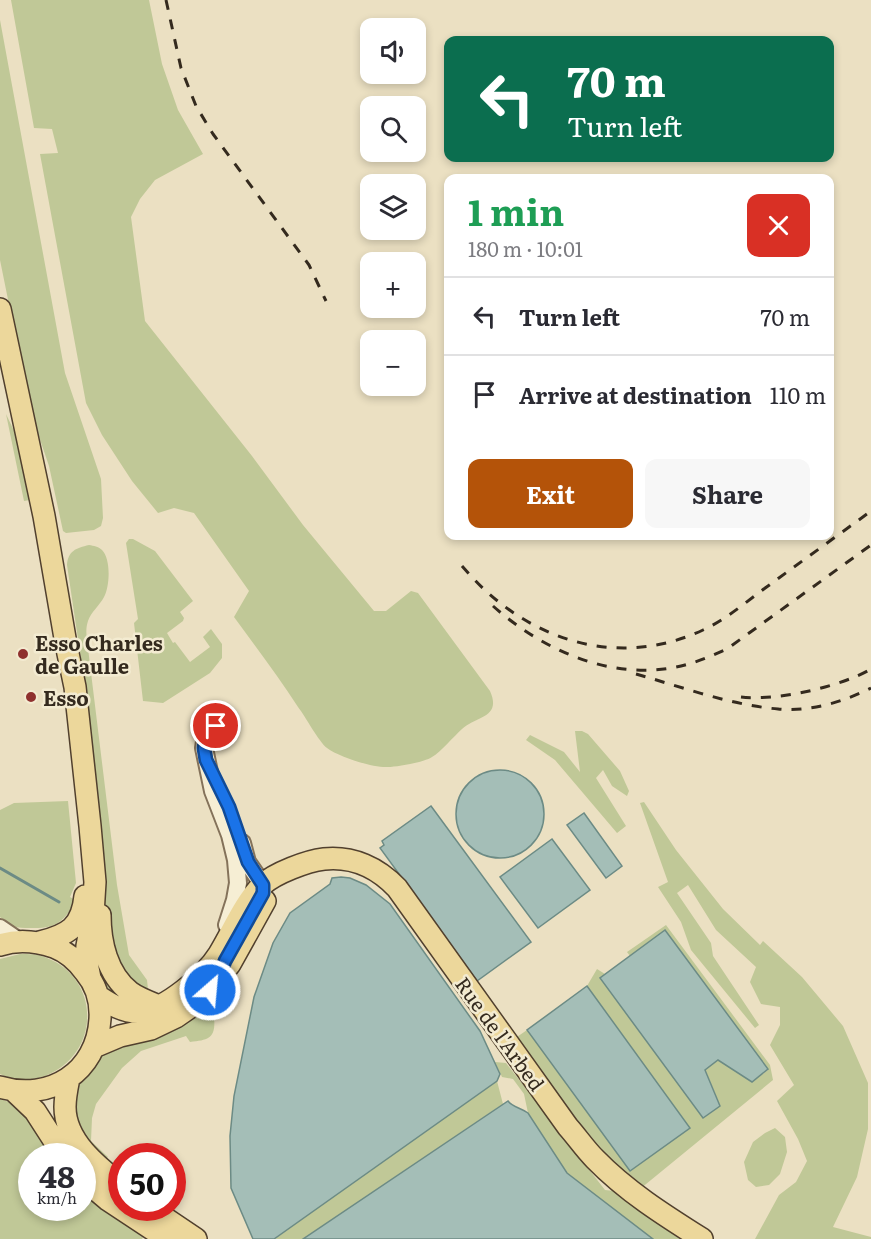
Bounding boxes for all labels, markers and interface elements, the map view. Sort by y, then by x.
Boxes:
map controls [360,18,426,396]
button: sound [360,18,426,84]
text: 70 m [567,48,666,110]
icon: left [468,60,546,138]
button: search [360,96,426,162]
text: Turn left [567,105,682,145]
button: layers [360,174,426,240]
text: 1 min [468,184,564,237]
button: close [747,194,810,257]
text: 180 m · 10:01 [468,233,583,263]
button: + [360,252,426,318]
icon: left [468,300,501,333]
text: Turn left [519,300,620,333]
text: 70 m [760,300,810,333]
button: − [360,330,426,396]
icon: arrive [468,378,501,411]
text: Arrive at destination [519,378,752,411]
text: 110 m [770,378,826,411]
button: Exit [468,459,633,528]
button: Share [645,459,810,528]
place label: Esso Charles de Gaulle [35,627,163,680]
marker: Esso Charles de Gaulle [16,647,30,661]
place label: Esso [43,682,89,712]
marker: Esso [24,690,38,704]
pin [190,700,241,751]
icon: arrive [199,709,232,742]
position arrow [178,958,242,1022]
street label: Rue de l'Arbed [449,970,553,1096]
speed limit sign: 50 [108,1143,186,1221]
text: 48 [39,1153,75,1197]
text: km/h [37,1186,77,1209]

